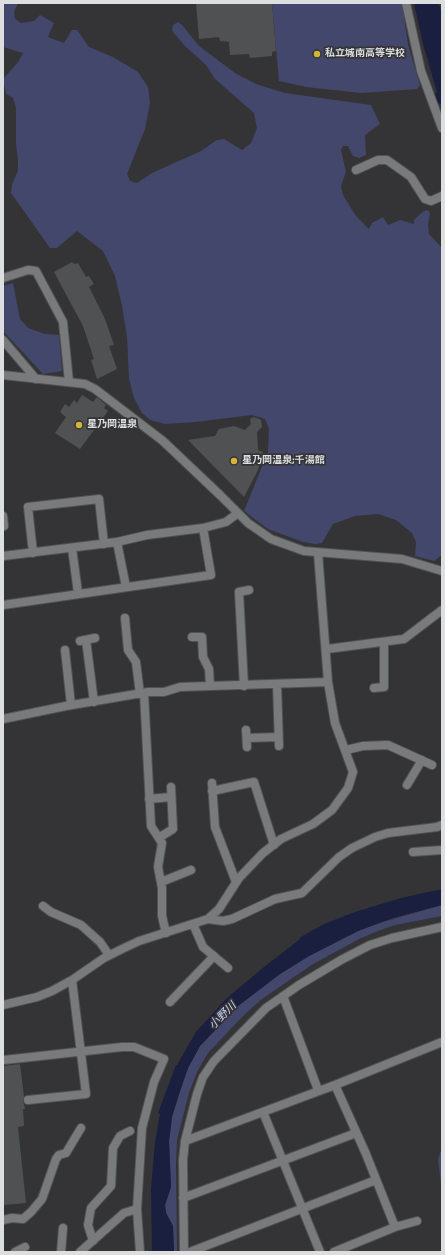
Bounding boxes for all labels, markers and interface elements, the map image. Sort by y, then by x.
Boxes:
place label: 私立城南高等学校 [325,48,405,60]
marker: 私立城南高等学校 [312,49,322,59]
place label: 星乃岡温泉 [87,419,137,431]
marker: 星乃岡温泉 [74,420,84,430]
place label: 星乃岡温泉;千湯館 [242,455,325,467]
marker: 星乃岡温泉;千湯館 [229,456,239,466]
water label: 小野川 [207,1000,239,1032]

